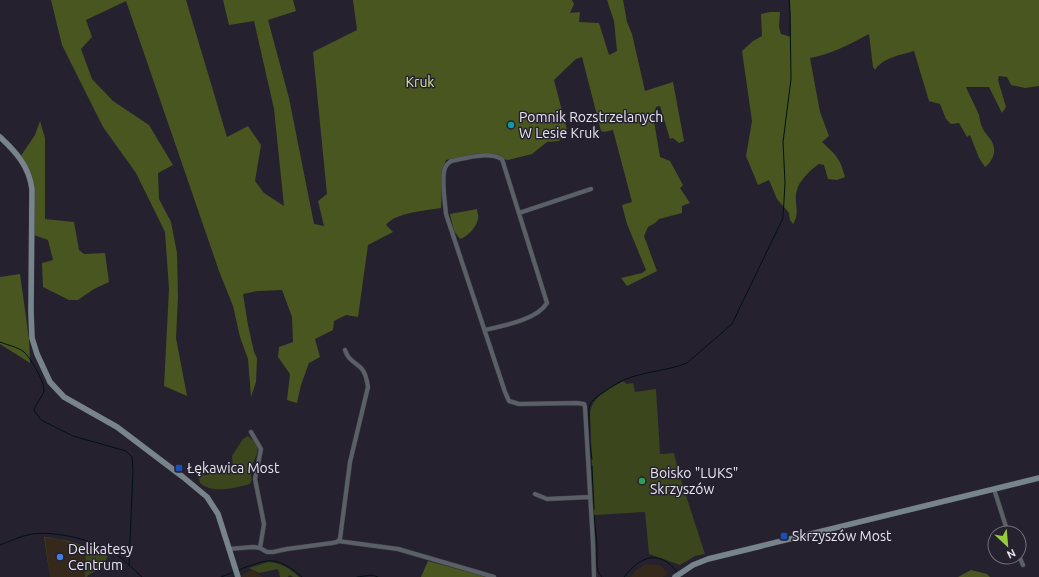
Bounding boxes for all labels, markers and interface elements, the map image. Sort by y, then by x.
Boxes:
park label: Kruk [406,74,434,90]
place label: Pomnik Rozstrzelanych W Lesie Kruk [519,109,663,141]
marker: Pomnik Rozstrzelanych W Lesie Kruk [506,120,516,130]
place label: Łękawica Most [187,460,280,476]
marker: Łękawica Most [174,463,184,473]
place label: Boisko "LUKS" Skrzyszów [650,465,738,497]
marker: Boisko "LUKS" Skrzyszów [637,476,647,486]
north arrow [987,525,1027,565]
place label: Skrzyszów Most [792,528,892,544]
marker: Skrzyszów Most [779,531,789,541]
place label: Delikatesy Centrum [68,541,133,573]
text: N [1005,547,1018,561]
marker: Delikatesy Centrum [55,552,65,562]

